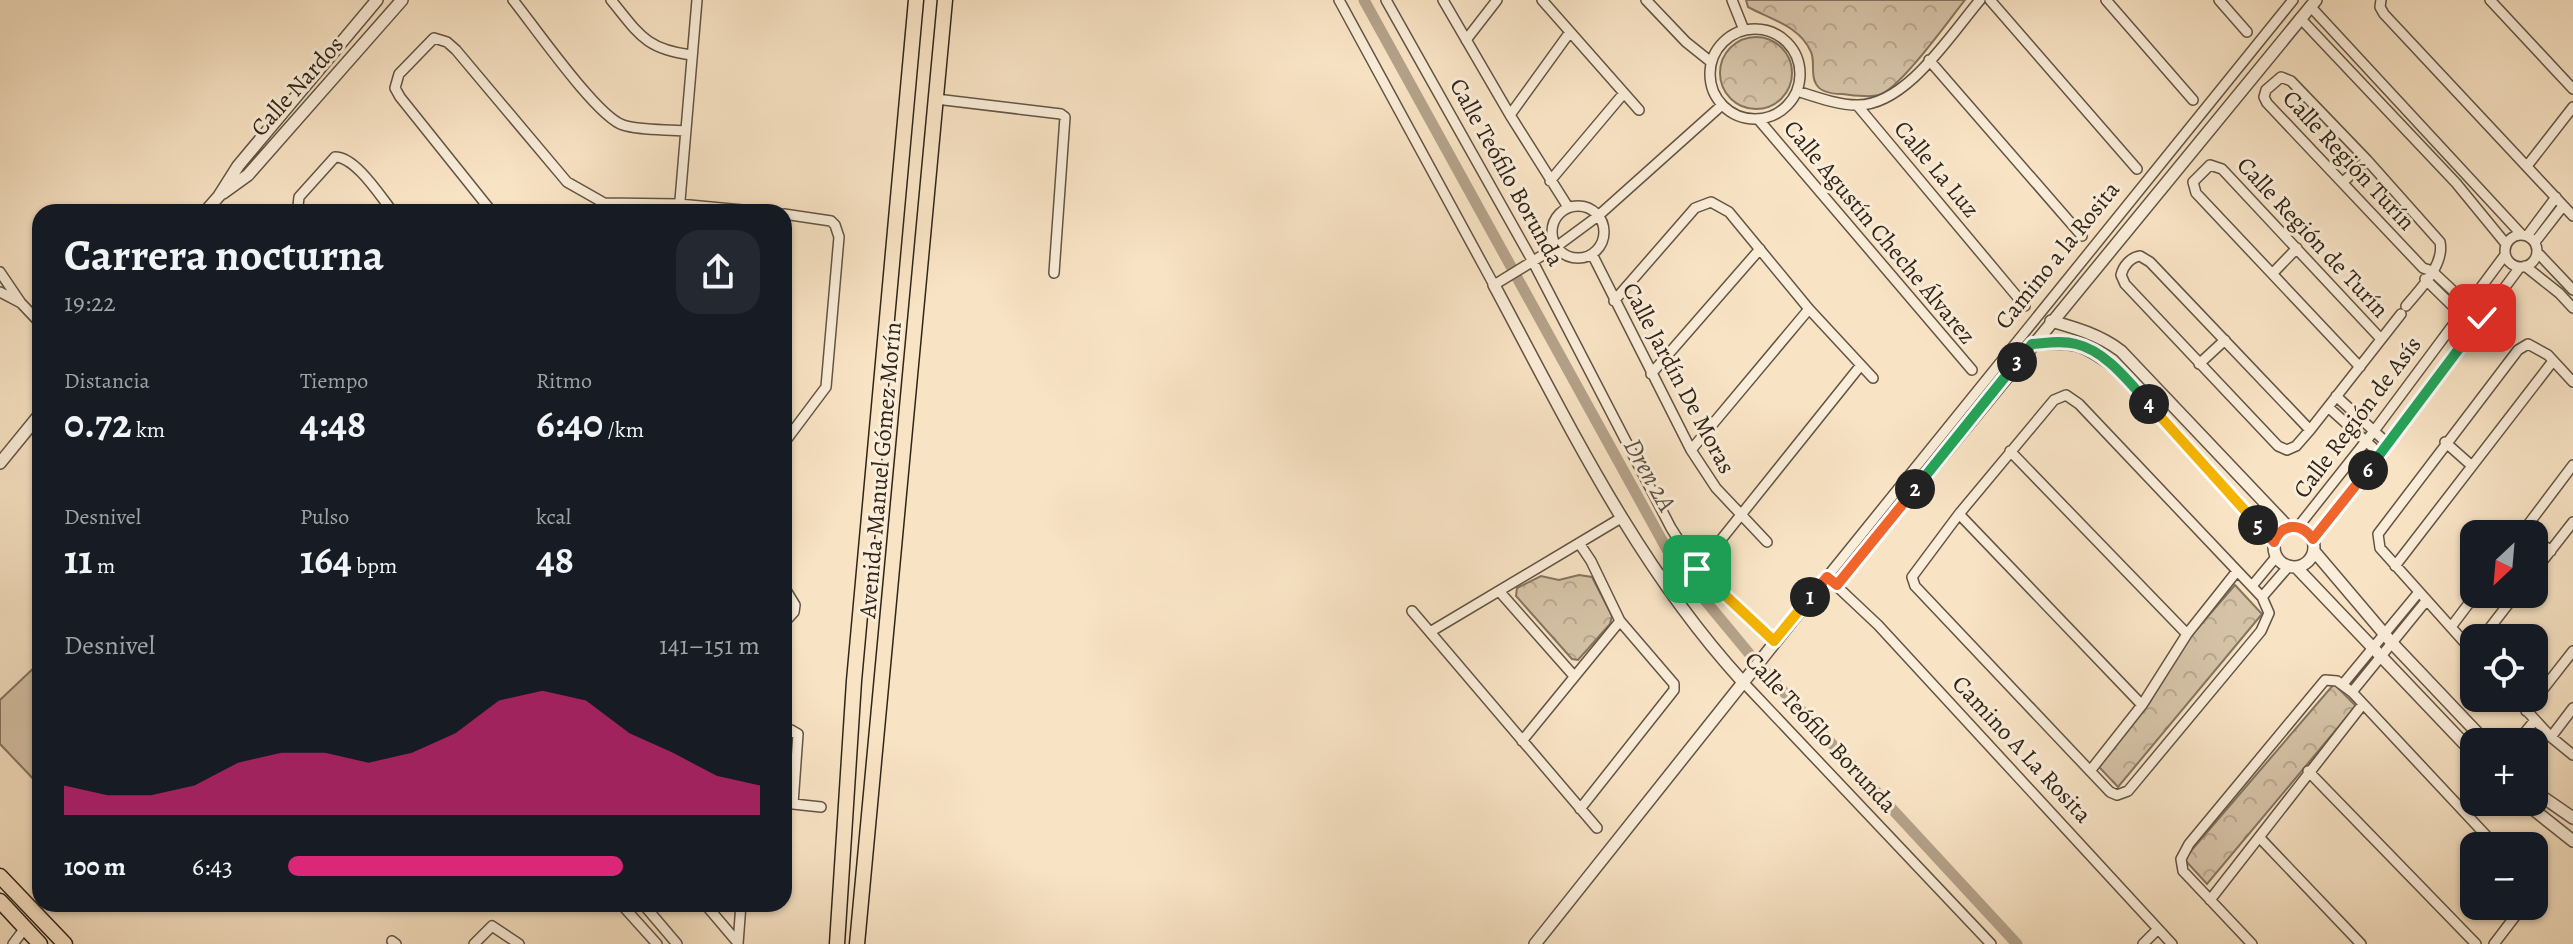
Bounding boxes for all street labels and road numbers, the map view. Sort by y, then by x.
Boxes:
street label: Calle Nardos [243,29,351,143]
street label: Calle Teófilo Borunda [1442,72,1572,272]
street label: Calle Región Turín [2276,83,2422,237]
street label: Calle Agustín Cheche Álvarez [1777,113,1983,351]
street label: Calle La Luz [1887,114,1987,224]
street label: Calle Región de Turín [2230,150,2396,324]
street label: Camino a la Rosita [1987,174,2127,336]
street label: Calle Jardín De Moras [1615,277,1743,479]
street label: Avenida Manuel Gómez Morín [851,321,909,620]
street label: Calle Región de Asís [2286,330,2428,504]
street label: Calle Teófilo Borunda [1738,644,1905,820]
street label: Camino A La Rosita [1945,668,2099,830]

